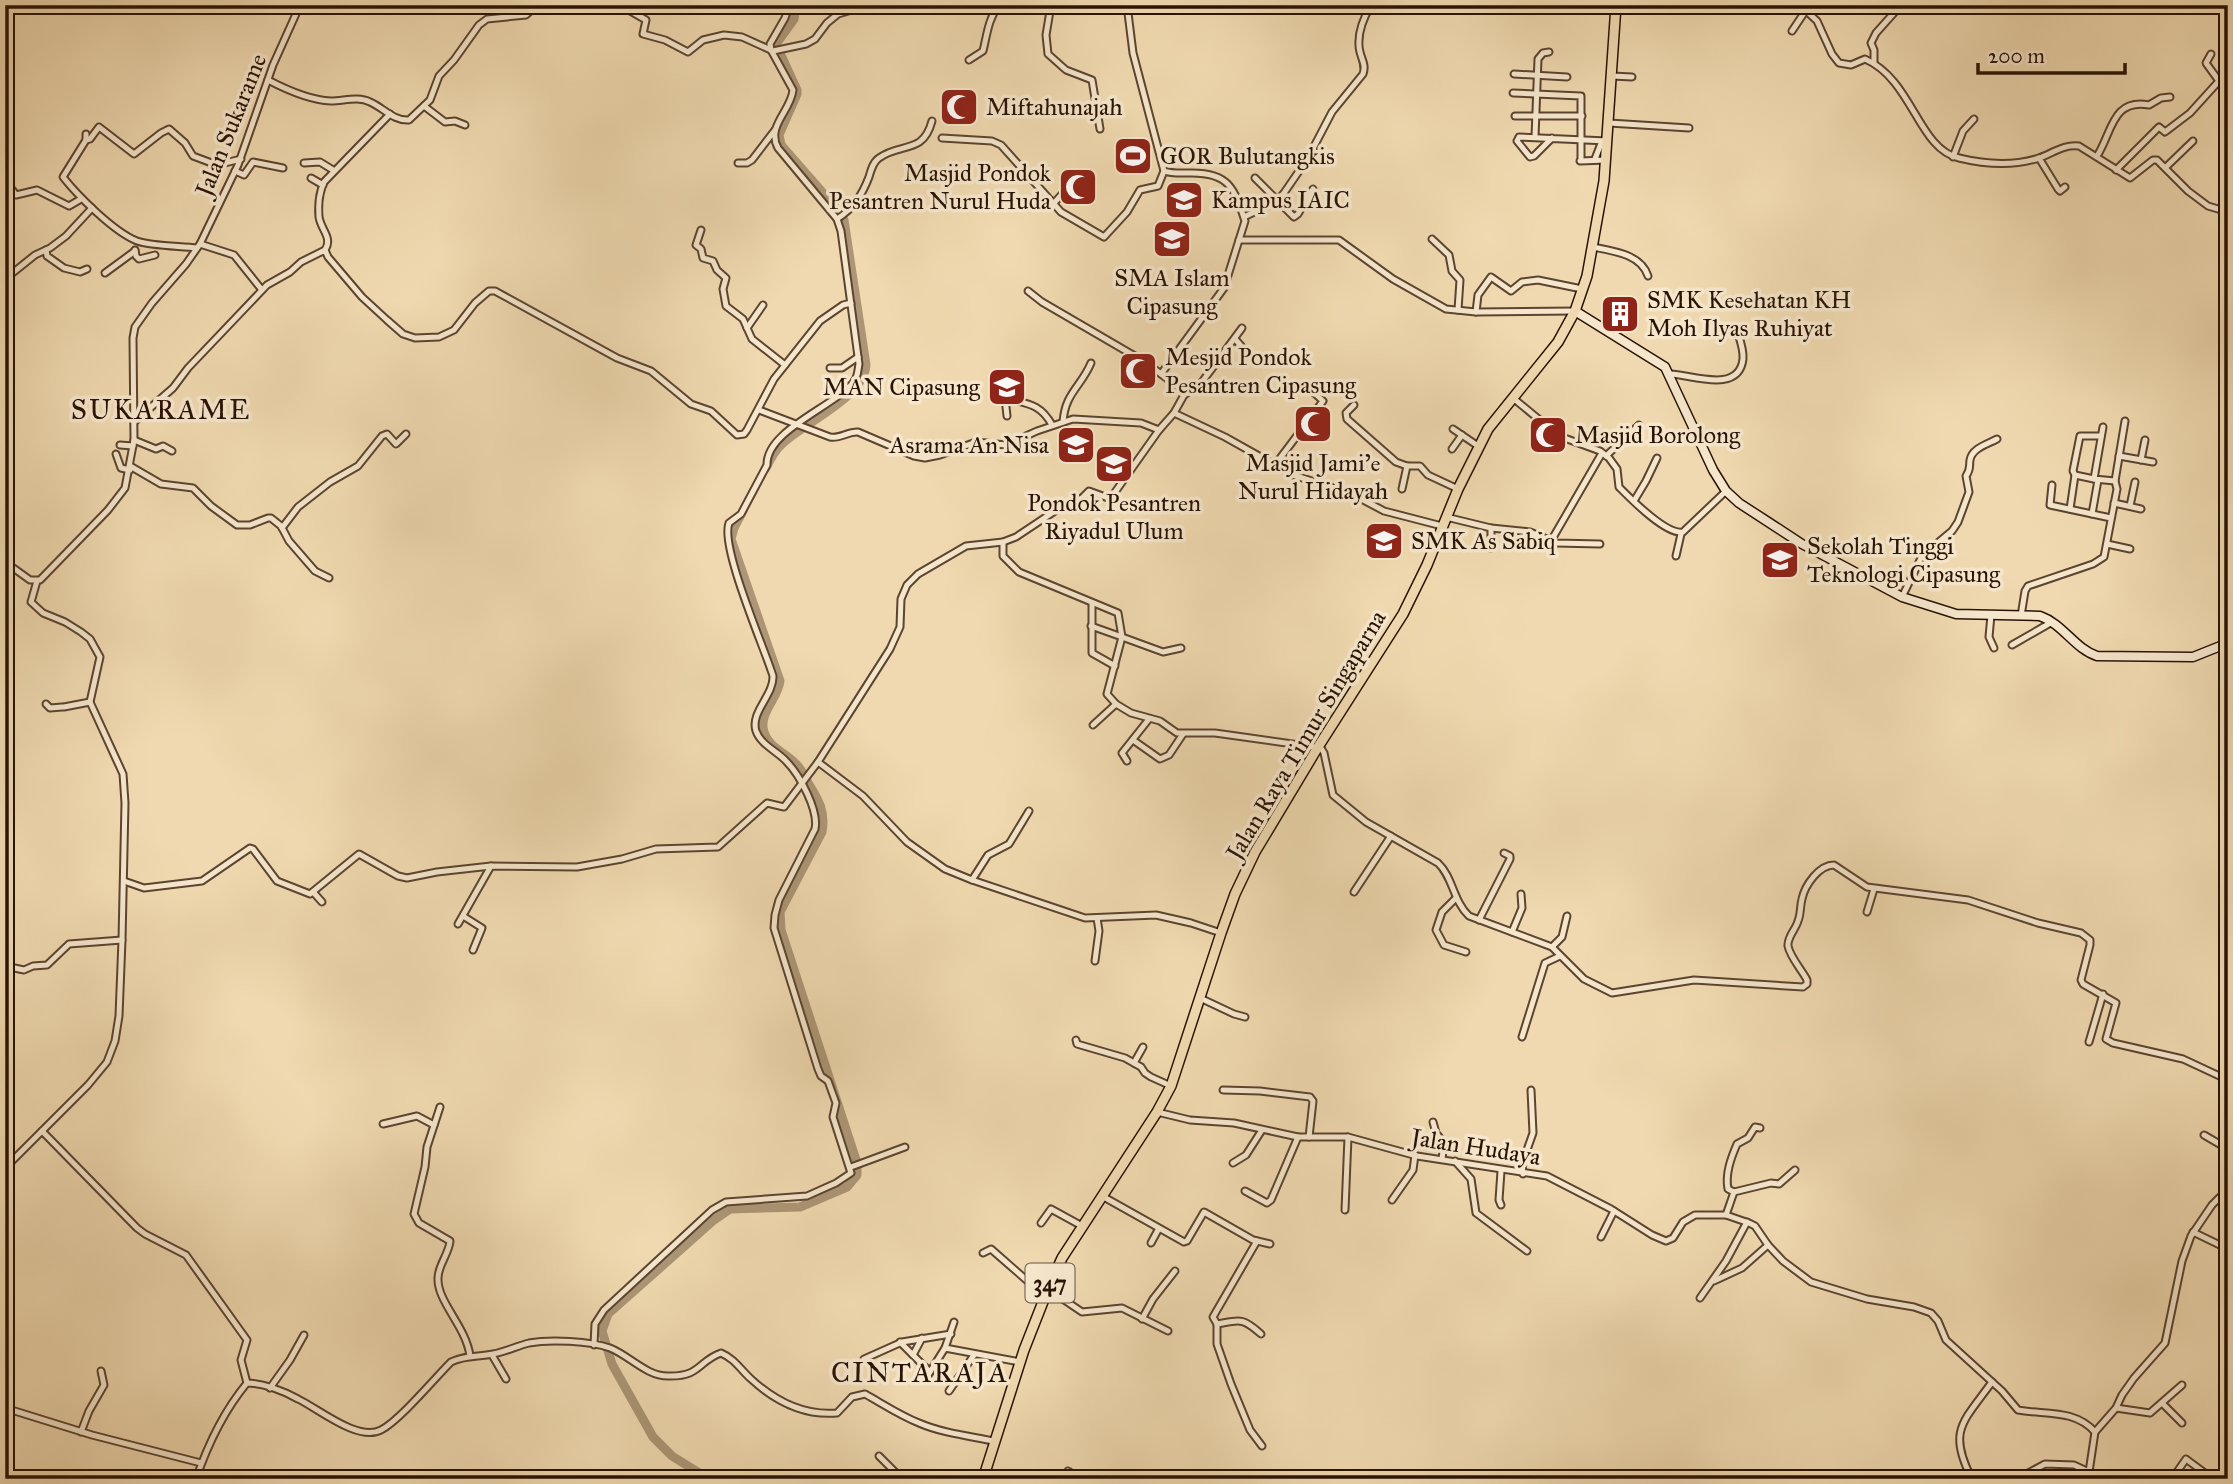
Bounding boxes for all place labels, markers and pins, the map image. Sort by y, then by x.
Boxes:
mosque icon: Miftahunajah [938,86,980,128]
place label: Miftahunajah [986,92,1123,122]
sports icon: GOR Bulutangkis [1112,135,1154,177]
place label: GOR Bulutangkis [1160,141,1335,171]
place label: Masjid Pondok Pesantren Nurul Huda [829,158,1052,216]
mosque icon: Masjid Pondok Pesantren Nurul Huda [1057,166,1099,208]
school or university icon: Kampus IAIC [1163,179,1205,221]
place label: Kampus IAIC [1211,185,1350,215]
school or university icon: SMA Islam Cipasung [1151,218,1193,260]
place label: SMA Islam Cipasung [1114,263,1230,321]
place label: SMK Kesehatan KH Moh Ilyas Ruhiyat [1647,285,1851,343]
building icon: SMK Kesehatan KH Moh Ilyas Ruhiyat [1599,293,1641,335]
place label: Mesjid Pondok Pesantren Cipasung [1165,342,1357,400]
mosque icon: Mesjid Pondok Pesantren Cipasung [1117,350,1159,392]
school or university icon: MAN Cipasung [986,366,1028,408]
place label: MAN Cipasung [823,372,981,402]
mosque icon: Masjid Jami'e Nurul Hidayah [1292,403,1334,445]
mosque icon: Masjid Borolong [1527,414,1569,456]
place label: Masjid Borolong [1575,420,1741,450]
school or university icon: Asrama An Nisa [1055,424,1097,466]
place label: Asrama An Nisa [888,430,1050,460]
school or university icon: Pondok Pesantren Riyadul Ulum [1093,443,1135,485]
place label: Masjid Jami'e Nurul Hidayah [1238,448,1388,506]
place label: Pondok Pesantren Riyadul Ulum [1027,488,1201,546]
school or university icon: SMK As Sabiq [1363,520,1405,562]
place label: SMK As Sabiq [1411,526,1556,556]
place label: Sekolah Tinggi Teknologi Cipasung [1807,531,2001,589]
school or university icon: Sekolah Tinggi Teknologi Cipasung [1759,539,1801,581]

